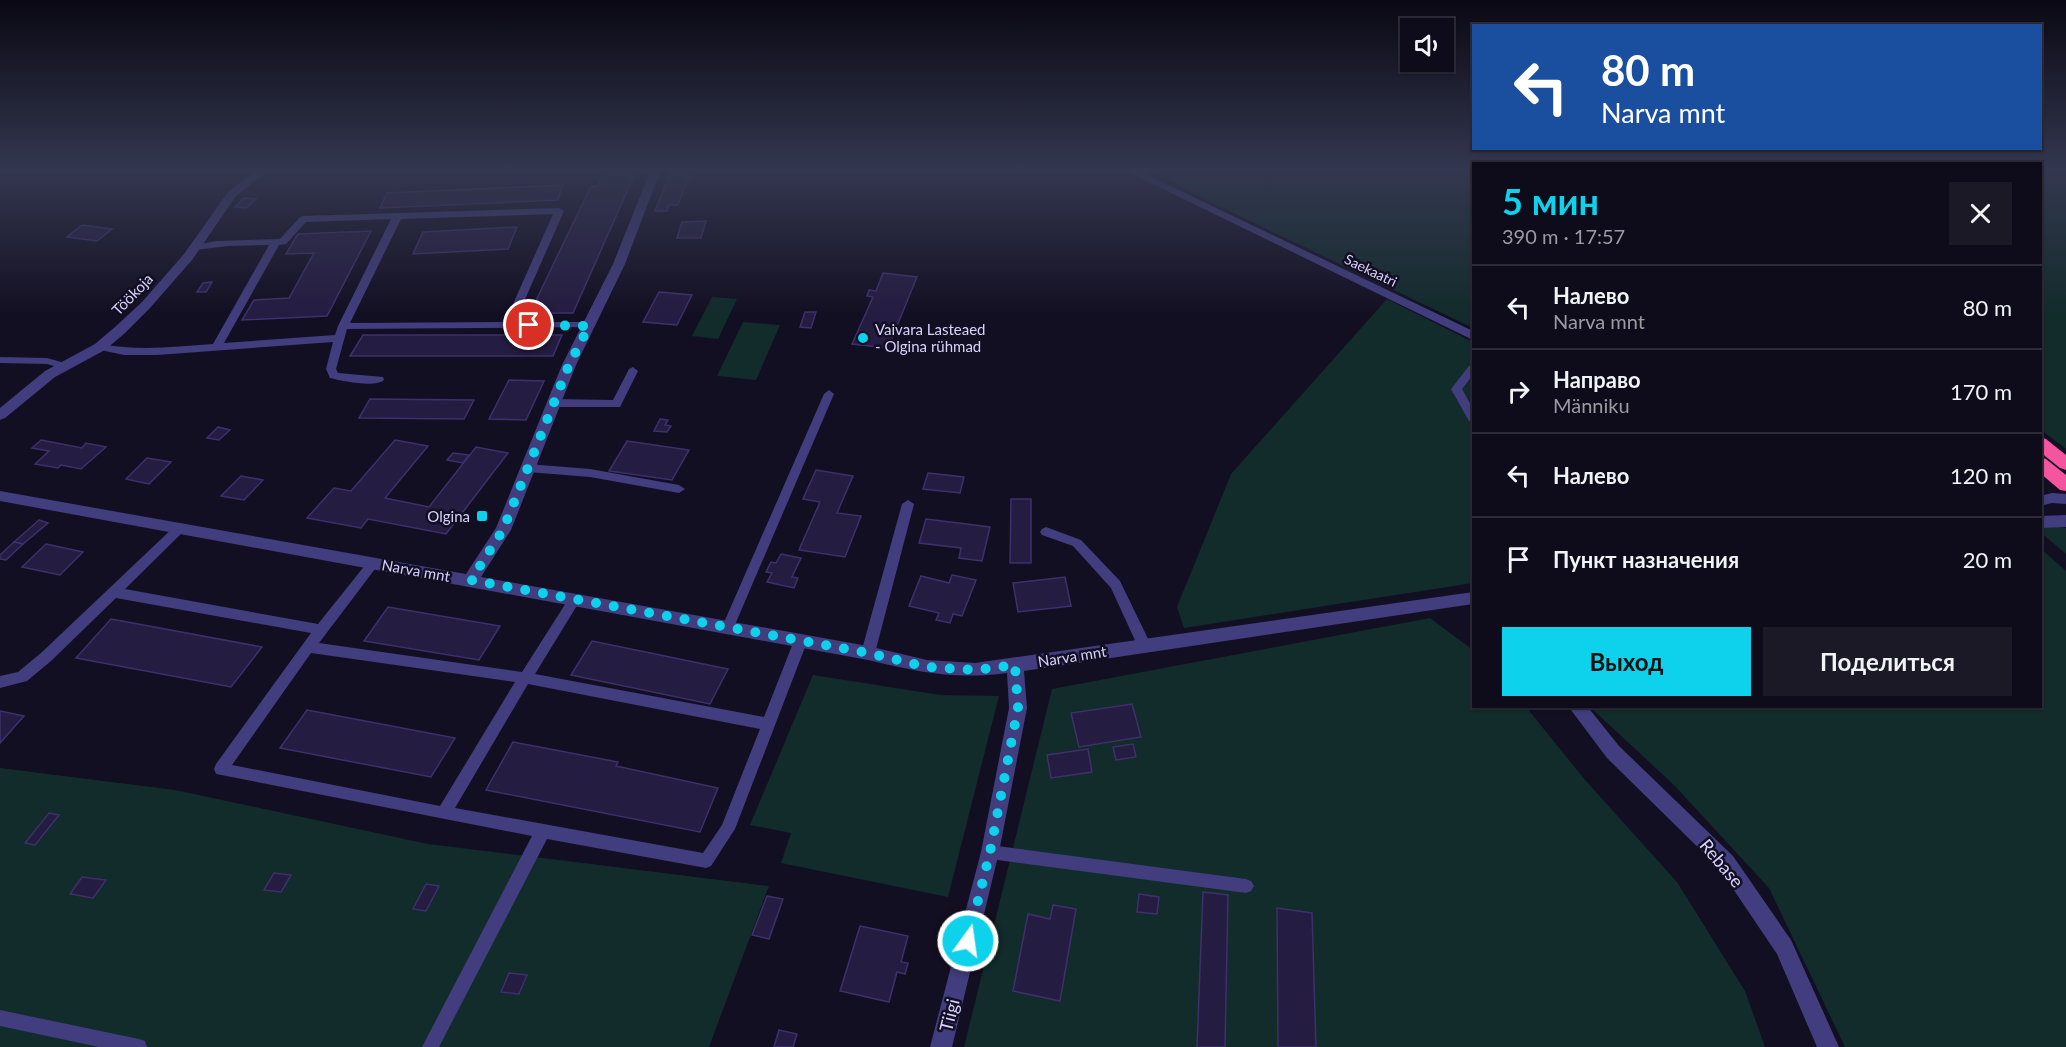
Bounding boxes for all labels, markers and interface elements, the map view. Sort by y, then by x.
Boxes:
map controls [1400,18,1454,72]
button: sound [1400,18,1454,72]
text: 80 m [1601,45,1695,95]
icon: left [1502,48,1580,126]
text: Narva mnt [1601,96,1725,129]
text: 5 мин [1502,179,1599,223]
button: close [1949,182,2012,245]
text: 390 m · 17:57 [1502,224,1625,248]
street label: Saekaatri [1342,250,1400,290]
street label: Töökoja [108,269,156,319]
text: Налево [1553,282,1629,309]
icon: left [1502,291,1535,324]
text: 80 m [1963,294,2012,321]
pin [503,299,554,350]
icon: arrive [512,308,545,341]
text: Narva mnt [1553,309,1645,333]
place label: Vaivara Lasteaed - Olgina rühmad [875,320,985,355]
marker: Vaivara Lasteaed - Olgina rühmad [856,331,870,345]
text: Направо [1553,366,1641,393]
icon: right [1502,375,1535,408]
text: 170 m [1950,378,2012,405]
text: Männiku [1553,393,1630,417]
icon: left [1502,459,1535,492]
text: Налево [1553,462,1629,489]
text: 120 m [1950,462,2012,489]
place label: Olgina [427,507,470,525]
marker: Olgina [475,509,489,523]
icon: arrive [1502,543,1535,576]
text: Пункт назначения [1553,546,1739,573]
text: 20 m [1963,546,2012,573]
street label: Narva mnt [380,555,452,585]
button: Выход [1502,627,1751,696]
button: Поделиться [1763,627,2012,696]
street label: Narva mnt [1037,642,1108,670]
street label: Rebase [1695,834,1749,892]
position arrow [936,909,1000,973]
street label: Tiigi [934,996,964,1034]

